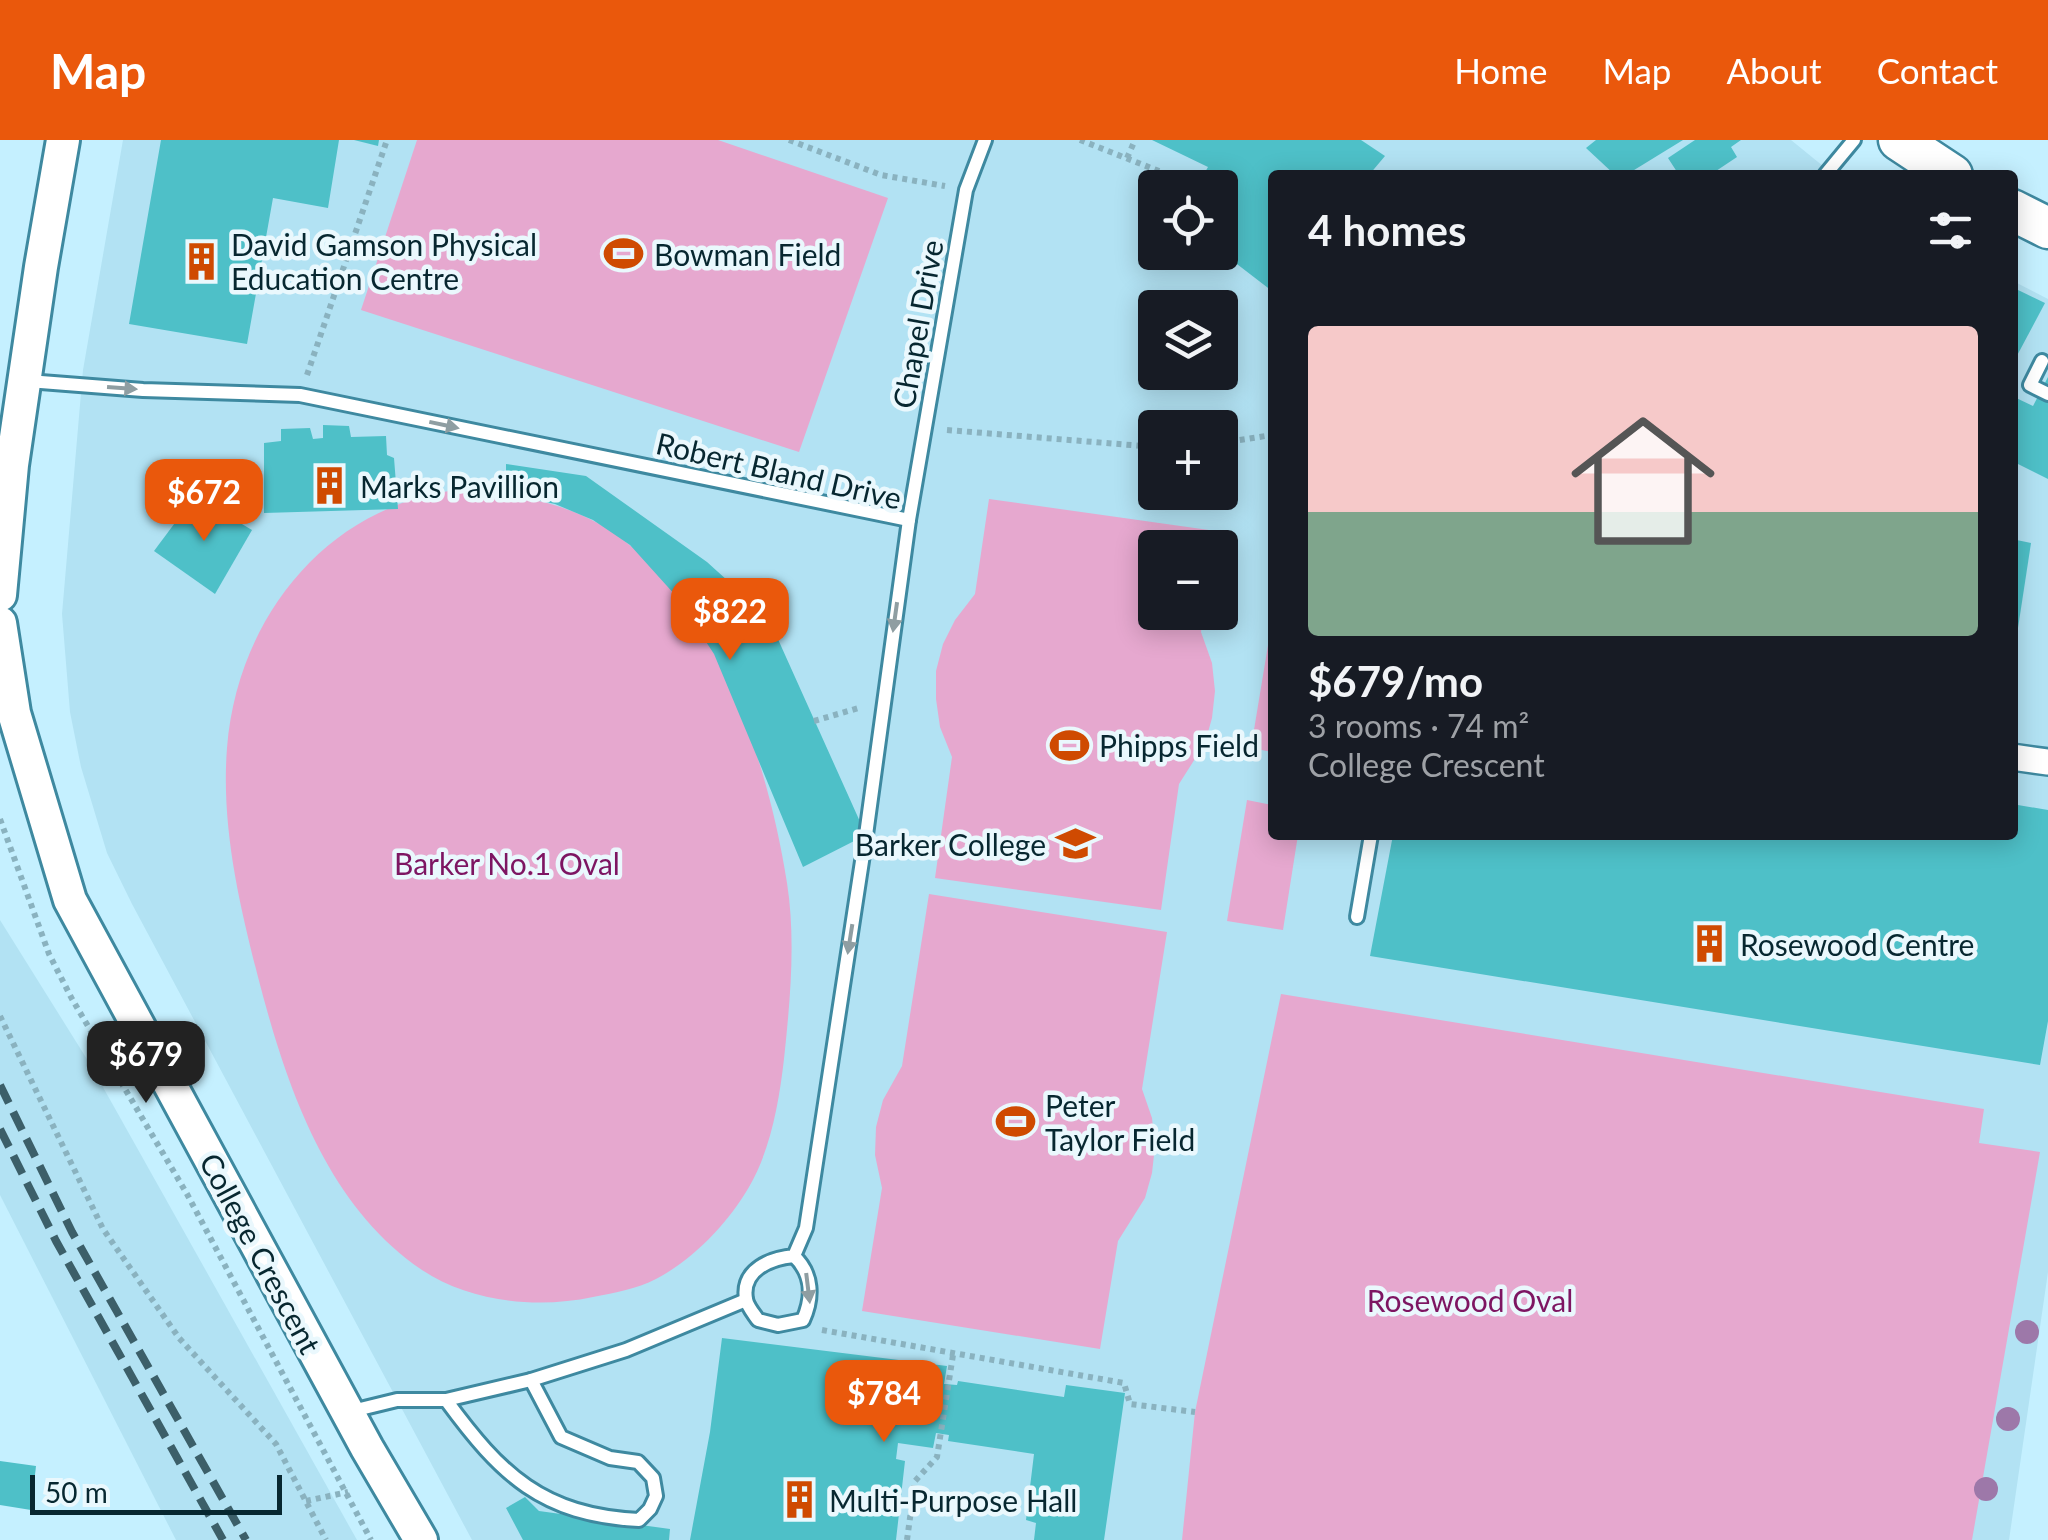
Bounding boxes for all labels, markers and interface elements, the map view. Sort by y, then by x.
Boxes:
text: Map [50,42,146,99]
text: Home [1454,49,1547,91]
text: Map [1602,49,1671,91]
text: About [1726,49,1822,91]
text: Contact [1877,49,1998,91]
map controls [1138,170,1238,630]
button: locate [1138,170,1238,270]
icon: filters [1923,203,1978,258]
text: 4 homes [1308,205,1466,255]
place label: David Gamson Physical Education Centre [231,226,537,296]
sports icon: Bowman Field [603,233,645,275]
place label: Bowman Field [654,236,841,272]
street label: Chapel Drive [884,237,950,411]
building icon: David Gamson Physical Education Centre [180,240,222,282]
button: layers [1138,290,1238,390]
one-way arrow [107,381,139,397]
icon: home [1553,391,1733,571]
button: + [1138,410,1238,510]
one-way arrow [429,417,460,433]
street label: Robert Bland Drive [653,424,905,516]
pin: $672 [145,459,263,544]
building icon: Marks Pavillion [309,465,351,507]
place label: Marks Pavillion [360,468,559,504]
text: $672 [167,472,241,511]
button: − [1138,530,1238,630]
pin: $822 [671,578,789,663]
text: $822 [693,591,767,630]
one-way arrow [887,601,903,633]
text: $679/mo [1308,656,1483,706]
text: 3 rooms · 74 m² [1308,706,1529,745]
sports icon: Phipps Field [1048,724,1090,766]
place label: Phipps Field [1099,727,1259,763]
text: College Crescent [1308,745,1545,784]
school or university icon: Barker College [1055,823,1097,865]
place label: Barker College [855,826,1046,862]
park label: Barker No.1 Oval [394,845,620,881]
one-way arrow [842,923,857,955]
building icon: Rosewood Centre [1689,923,1731,965]
place label: Rosewood Centre [1740,926,1974,962]
pin: $679 [87,1021,205,1106]
text: $679 [109,1034,183,1073]
place label: Peter Taylor Field [1045,1087,1195,1157]
sports icon: Peter Taylor Field [994,1101,1036,1143]
street label: College Crescent [193,1147,329,1360]
one-way arrow [800,1273,816,1304]
park label: Rosewood Oval [1367,1282,1573,1318]
pin: $784 [825,1360,943,1445]
text: $784 [847,1373,921,1412]
scale bar [30,1470,282,1514]
text: 50 m [45,1475,108,1509]
building icon: Multi-Purpose Hall [778,1479,820,1521]
place label: Multi-Purpose Hall [829,1482,1077,1518]

